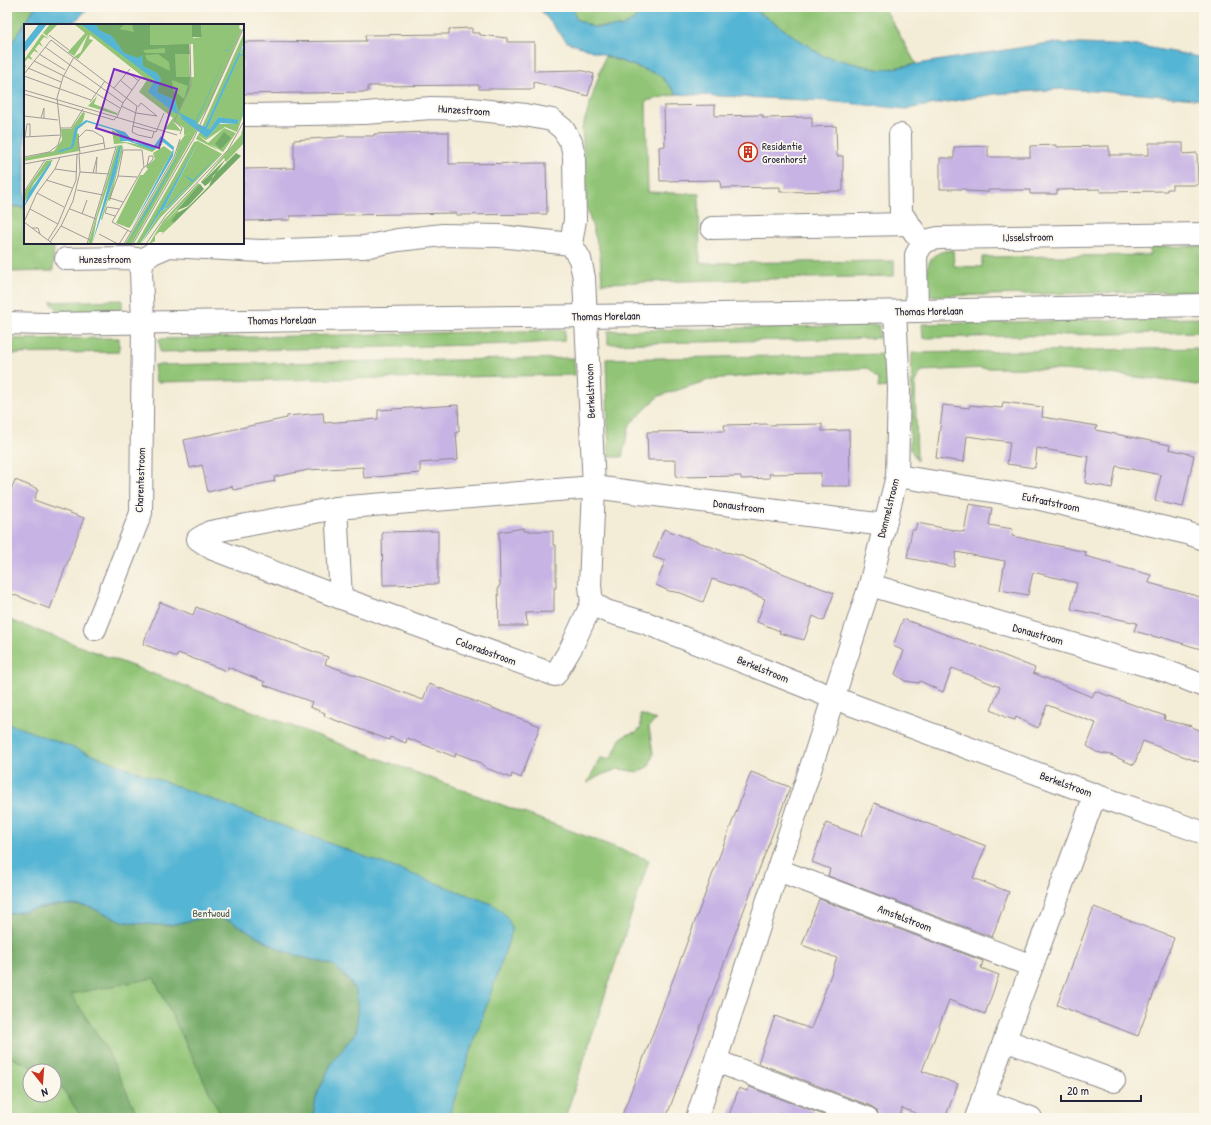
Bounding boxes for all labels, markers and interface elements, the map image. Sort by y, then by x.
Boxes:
inset map [24,24,244,244]
street label: Hunzestroom [437,101,491,119]
place label: Residentie Groenhorst [762,139,807,166]
building icon: Residentie Groenhorst [737,141,759,163]
street label: IJsselstroom [1002,230,1054,244]
street label: Hunzestroom [79,252,132,266]
street label: Thomas Morelaan [894,303,964,319]
street label: Thomas Morelaan [571,308,641,324]
street label: Thomas Morelaan [247,312,317,328]
street label: Berkelstroom [582,363,598,419]
street label: Charentestroom [132,447,148,513]
street label: Dommelstroom [874,476,902,539]
street label: Eufraatstroom [1021,489,1082,515]
street label: Donaustroom [712,496,766,516]
street label: Donaustroom [1011,620,1065,648]
street label: Coloradostroom [454,634,519,669]
street label: Berkelstroom [735,652,791,686]
street label: Berkelstroom [1038,768,1095,800]
street label: Amstelstroom [876,901,934,935]
park label: Bentwoud [193,906,230,920]
north arrow [22,1063,62,1103]
scale bar [1061,1077,1141,1103]
text: 20 m [1067,1082,1089,1099]
text: N [40,1085,50,1100]

